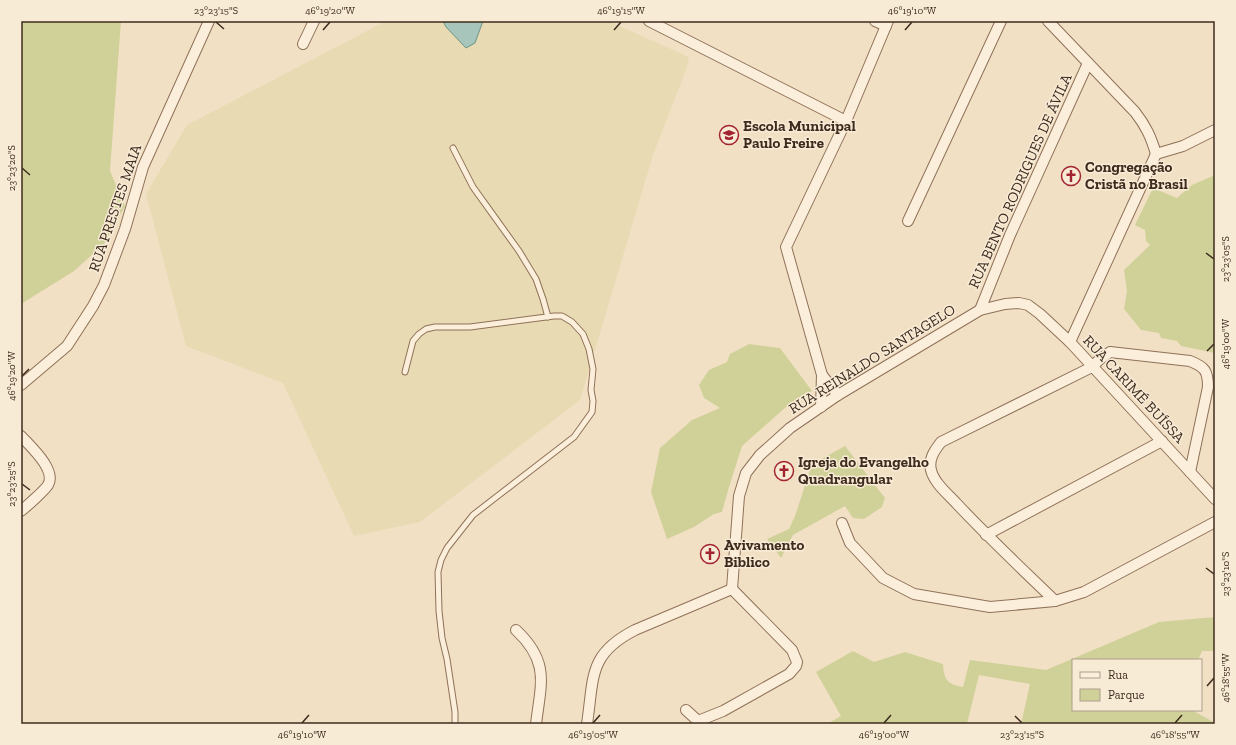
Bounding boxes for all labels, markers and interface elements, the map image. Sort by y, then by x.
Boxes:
text: 23°23'15"S [194,5,238,17]
text: 46°19'20"W [305,5,355,17]
text: 46°19'15"W [597,5,646,17]
text: 46°19'10"W [888,5,937,17]
street label: RUA BENTO RODRIGUES DE ÁVILA [964,71,1076,291]
place label: Escola Municipal Paulo Freire [743,117,856,152]
school or university icon: Escola Municipal Paulo Freire [718,124,740,146]
street label: RUA PRESTES MAIA [85,142,145,274]
text: 23°23'20"S [6,145,18,191]
place label: Congregação Cristã no Brasil [1085,158,1188,193]
church icon: Congregação Cristã no Brasil [1060,165,1082,187]
text: 23°23'05"S [1220,236,1232,282]
street label: RUA REINALDO SANTAGELO [785,300,959,418]
text: 46°19'00"W [1220,318,1232,369]
street label: RUA CARIMÉ BUÍSSA [1079,331,1189,447]
text: 46°19'20"W [6,351,18,401]
place label: Igreja do Evangelho Quadrangular [798,453,929,488]
church icon: Igreja do Evangelho Quadrangular [773,460,795,482]
text: 23°23'25"S [6,461,18,507]
place label: Avivamento Biblico [724,536,804,571]
church icon: Avivamento Biblico [699,543,721,565]
text: 23°23'10"S [1220,552,1232,596]
text: 46°18'55"W [1220,653,1232,703]
legend [1072,659,1202,711]
text: Rua [1108,668,1128,682]
text: Parque [1108,688,1145,702]
text: 46°19'10"W [278,729,327,741]
text: 46°19'05"W [568,729,618,741]
text: 46°19'00"W [859,729,910,741]
text: 23°23'15"S [1000,729,1044,741]
text: 46°18'55"W [1150,729,1200,741]

